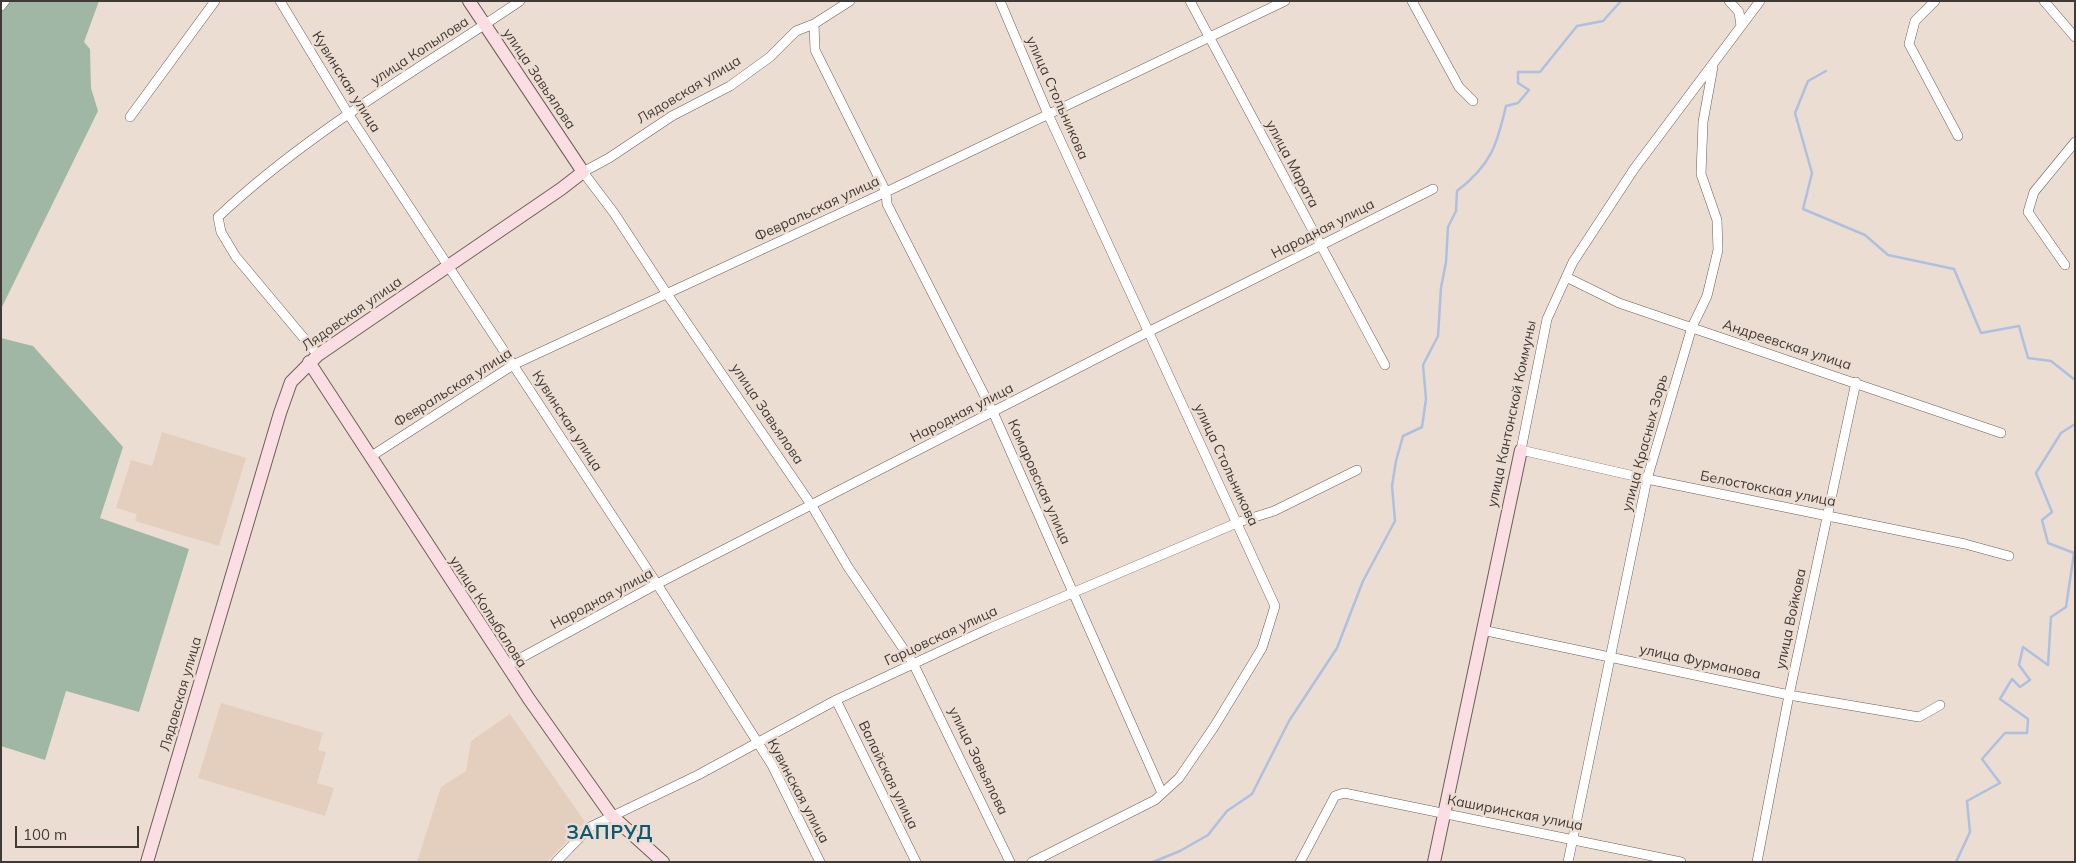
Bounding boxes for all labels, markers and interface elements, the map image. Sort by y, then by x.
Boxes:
street label: улица Копылова [368,13,472,89]
street label: улица Завьялова [499,25,579,133]
street label: Кувинская улица [308,28,384,136]
street label: улица Стольникова [1022,34,1092,162]
street label: Лядовская улица [634,52,744,128]
street label: улица Марата [1262,117,1322,211]
street label: Февральская улица [752,173,882,245]
street label: Народная улица [1269,196,1377,262]
street label: Лядовская улица [299,273,405,355]
street label: Андреевская улица [1721,316,1853,374]
street label: улица Кантонской Коммуны [1484,319,1540,509]
street label: Февральская улица [391,345,515,431]
street label: улица Завьялова [727,360,807,468]
street label: Кувинская улица [528,368,606,474]
street label: улица Красных Зорь [1619,373,1671,513]
street label: Народная улица [908,380,1016,446]
street label: улица Стольникова [1190,401,1262,529]
street label: Комаровская улица [1004,417,1074,547]
street label: Белостокская улица [1699,468,1837,510]
street label: улица Колыбалова [446,553,530,671]
street label: Народная улица [548,565,656,633]
street label: улица Войкова [1772,567,1810,671]
street label: Гарцовская улица [882,602,1000,670]
street label: Лядовская улица [157,635,205,753]
street label: улица Фурманова [1638,641,1762,683]
street label: улица Завьялова [945,704,1011,818]
street label: Валайская улица [854,718,922,832]
street label: Кувинская улица [763,736,833,846]
street label: Каширинская улица [1446,792,1584,834]
scale bar [18,816,141,848]
district label: ЗАПРУД [566,822,654,844]
text: 100 m [23,825,67,844]

